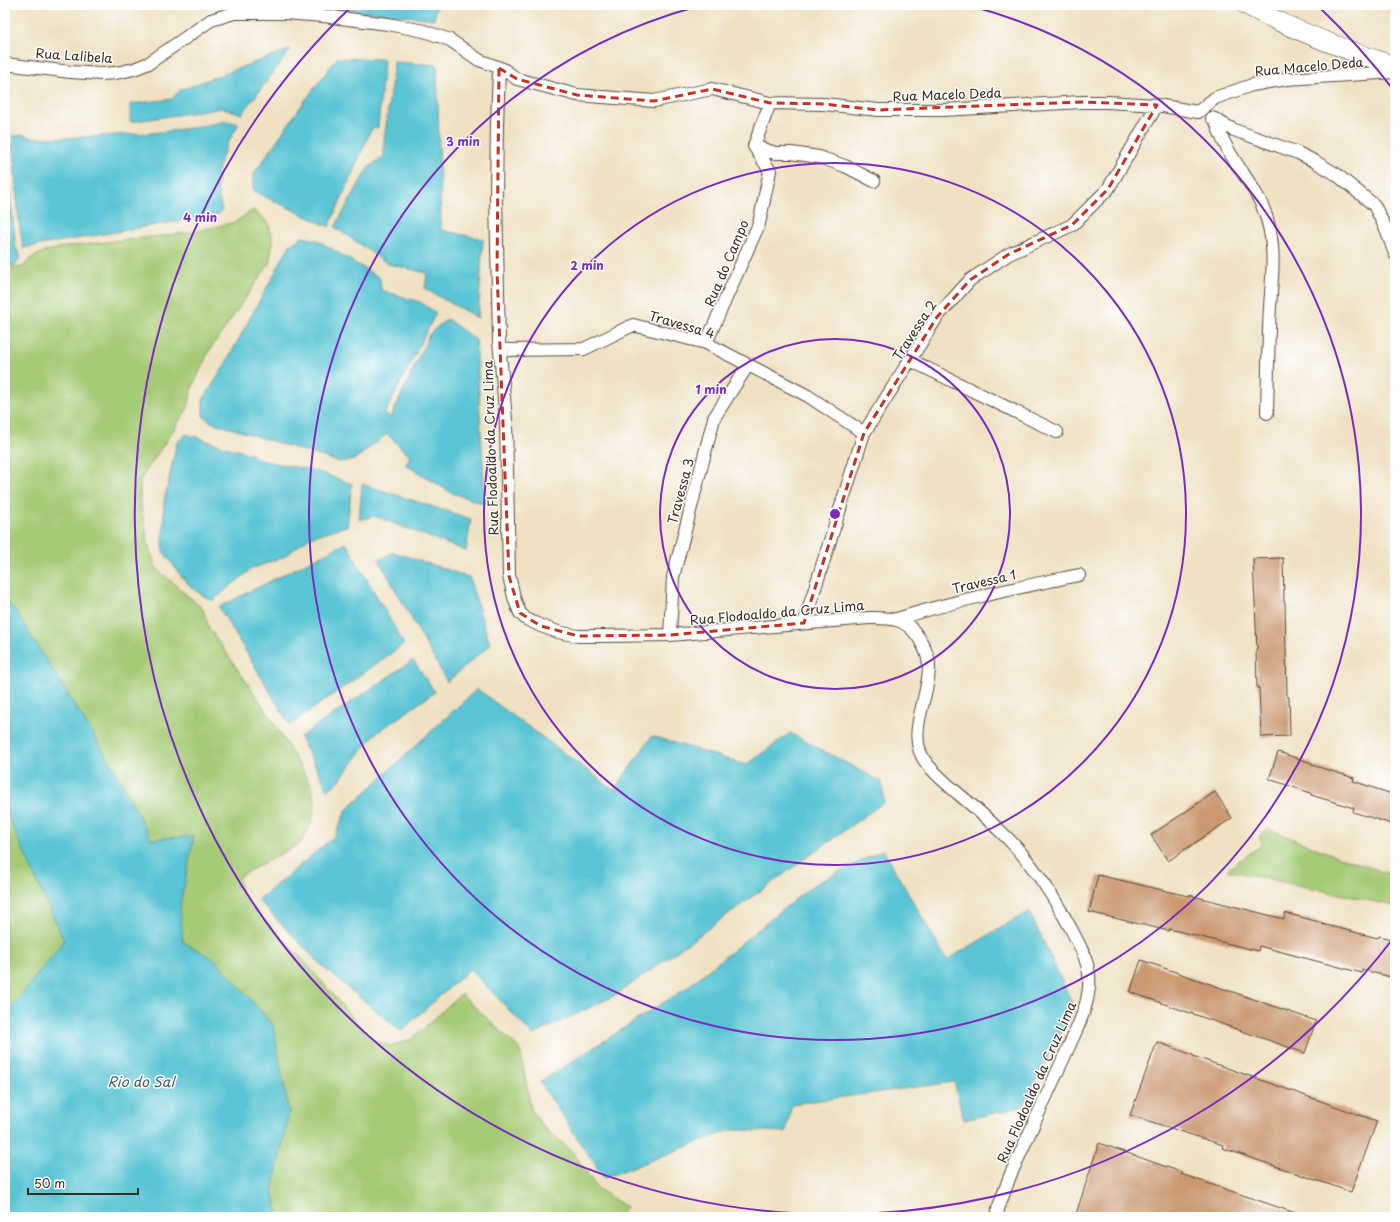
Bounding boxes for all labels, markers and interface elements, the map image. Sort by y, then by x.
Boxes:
street label: Rua Lalibela [35,43,114,67]
street label: Rua Macelo Deda [1254,52,1364,80]
street label: Rua Macelo Deda [892,83,1002,105]
text: 3 min [446,132,480,150]
text: 4 min [183,208,217,226]
street label: Rua do Campo [699,217,753,309]
text: 2 min [570,256,604,274]
street label: Travessa 2 [887,296,941,364]
street label: Travessa 4 [647,306,717,342]
street label: Rua Flodoaldo da Cruz Lima [477,359,503,536]
text: 1 min [695,380,727,398]
street label: Travessa 3 [662,456,698,526]
centre of rings [828,507,842,521]
street label: Travessa 1 [950,564,1018,598]
street label: Rua Flodoaldo da Cruz Lima [689,595,866,629]
street label: Rua Flodoaldo da Cruz Lima [992,998,1081,1166]
water label: Rio do Sal [107,1071,176,1092]
scale bar [28,1170,138,1196]
text: 50 m [34,1174,65,1192]

